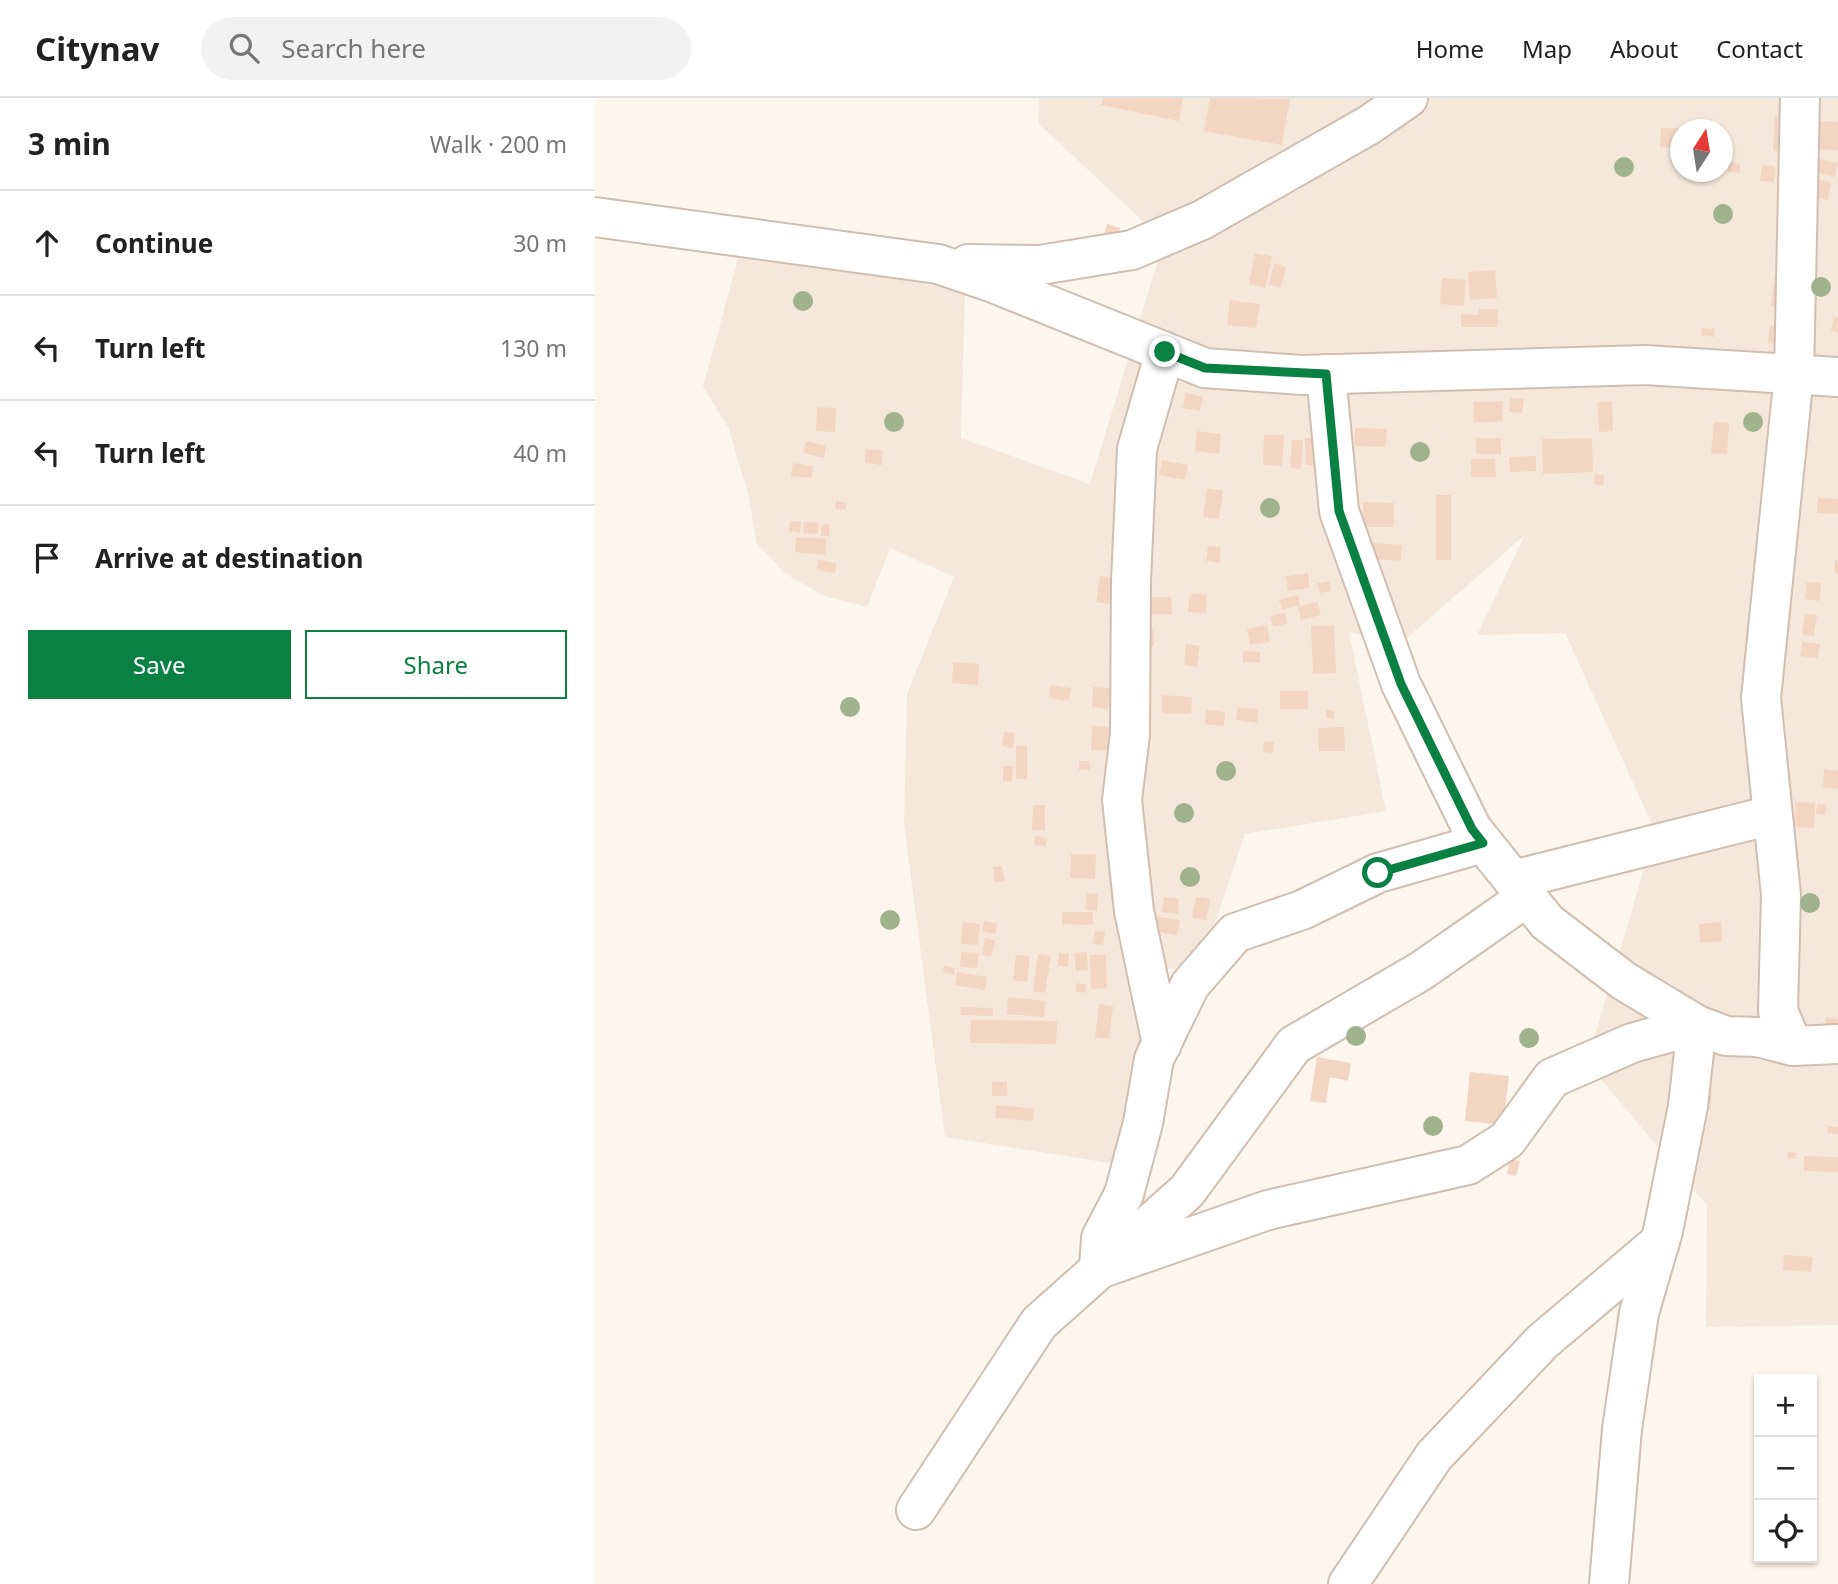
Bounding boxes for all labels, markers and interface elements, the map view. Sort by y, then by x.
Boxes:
search box [201,17,691,80]
text: Citynav [35,26,159,71]
icon: search [225,29,263,67]
text: Search here [281,30,426,66]
text: Home [1416,32,1484,65]
text: Map [1522,32,1572,65]
text: About [1610,32,1678,65]
text: Contact [1716,32,1803,65]
north arrow [1670,119,1733,182]
text: 3 min [28,123,111,164]
text: Walk · 200 m [430,128,567,160]
icon: ahead [28,224,66,262]
text: Continue [95,225,213,261]
text: 30 m [513,227,567,259]
icon: left [28,329,66,367]
text: Turn left [95,330,206,366]
text: 130 m [500,332,567,364]
route end [1149,336,1180,367]
icon: left [28,434,66,472]
text: Turn left [95,435,206,471]
text: 40 m [513,437,567,469]
icon: arrive [28,539,66,577]
text: Arrive at destination [95,540,364,576]
button: Save [28,630,291,699]
button: Share [305,630,567,699]
route start [1362,857,1393,888]
map controls [1754,1374,1817,1563]
button: + [1754,1374,1817,1437]
button: − [1754,1437,1817,1500]
button: locate [1754,1500,1817,1563]

